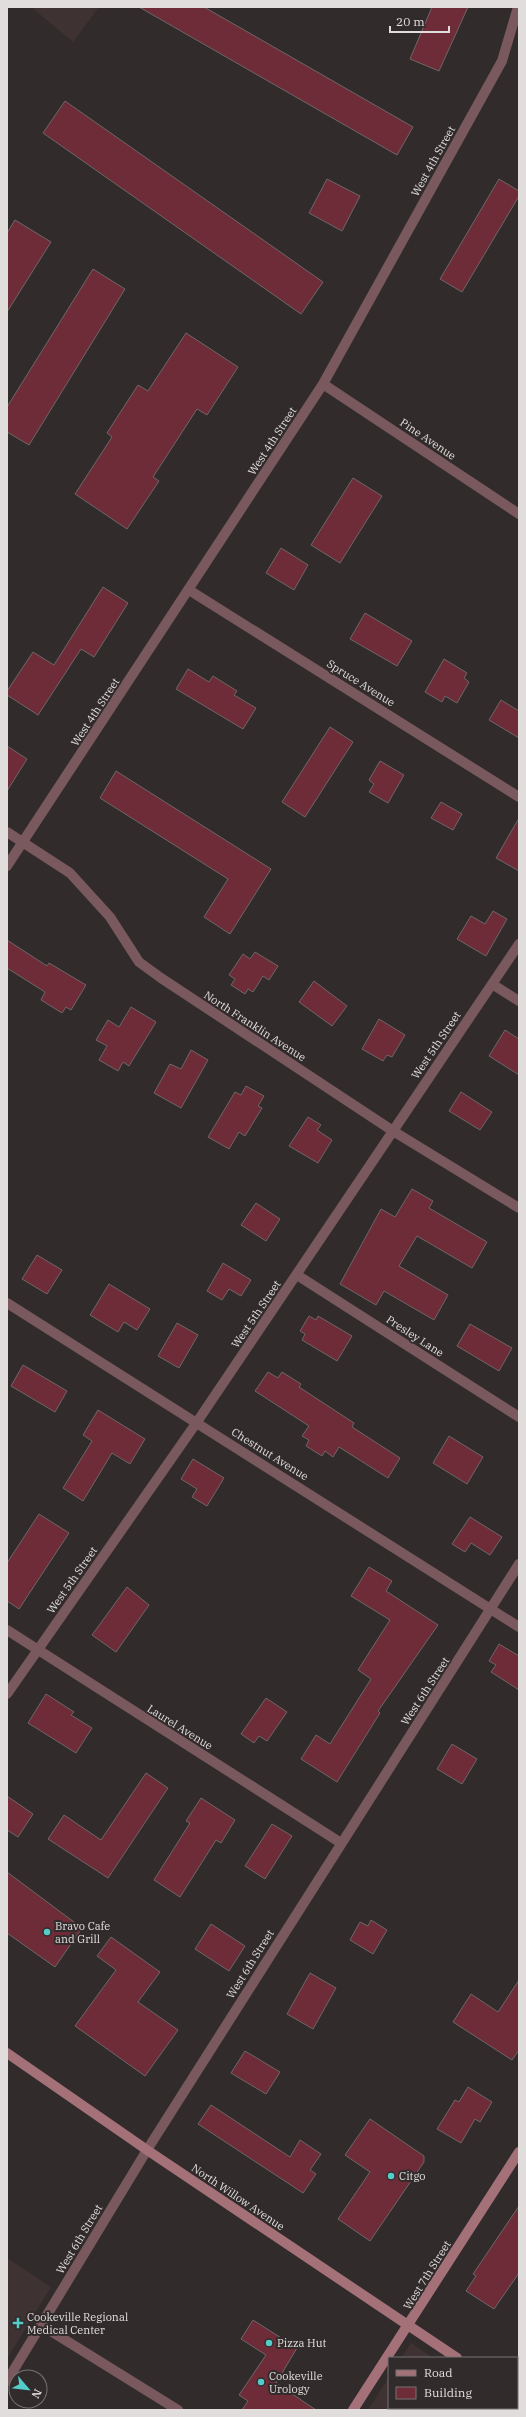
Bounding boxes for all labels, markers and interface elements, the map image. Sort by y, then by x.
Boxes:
scale bar [390,8,449,34]
text: 20 m [396,14,425,29]
street label: West 4th Street [408,123,458,199]
street label: West 4th Street [245,404,299,478]
street label: Pine Avenue [397,415,459,463]
street label: Spruce Avenue [324,656,398,710]
street label: West 4th Street [68,675,122,749]
street label: North Franklin Avenue [201,988,309,1064]
street label: West 5th Street [408,1008,464,1081]
street label: West 5th Street [228,1277,284,1350]
street label: Presley Lane [384,1312,447,1360]
street label: Chestnut Avenue [229,1425,311,1483]
street label: West 5th Street [44,1544,100,1616]
street label: West 6th Street [398,1654,452,1728]
street label: Laurel Avenue [145,1701,215,1753]
place label: Bravo Cafe and Grill [55,1919,110,1946]
marker: Bravo Cafe and Grill [42,1927,52,1937]
street label: West 6th Street [223,1927,277,2001]
street label: North Willow Avenue [189,2161,287,2233]
place label: Citgo [399,2169,426,2183]
marker: Citgo [386,2171,396,2181]
street label: West 6th Street [53,2202,105,2276]
street label: West 7th Street [400,2238,454,2312]
place label: Cookeville Regional Medical Center [27,2310,128,2337]
marker: Cookeville Regional Medical Center [12,2317,24,2329]
place label: Pizza Hut [277,2336,327,2350]
marker: Pizza Hut [264,2338,274,2348]
legend [388,2357,518,2409]
text: Road [424,2365,453,2380]
north arrow [8,2369,48,2409]
place label: Cookeville Urology [269,2369,323,2396]
marker: Cookeville Urology [256,2377,266,2387]
text: Building [424,2385,472,2400]
text: N [28,2387,45,2401]

